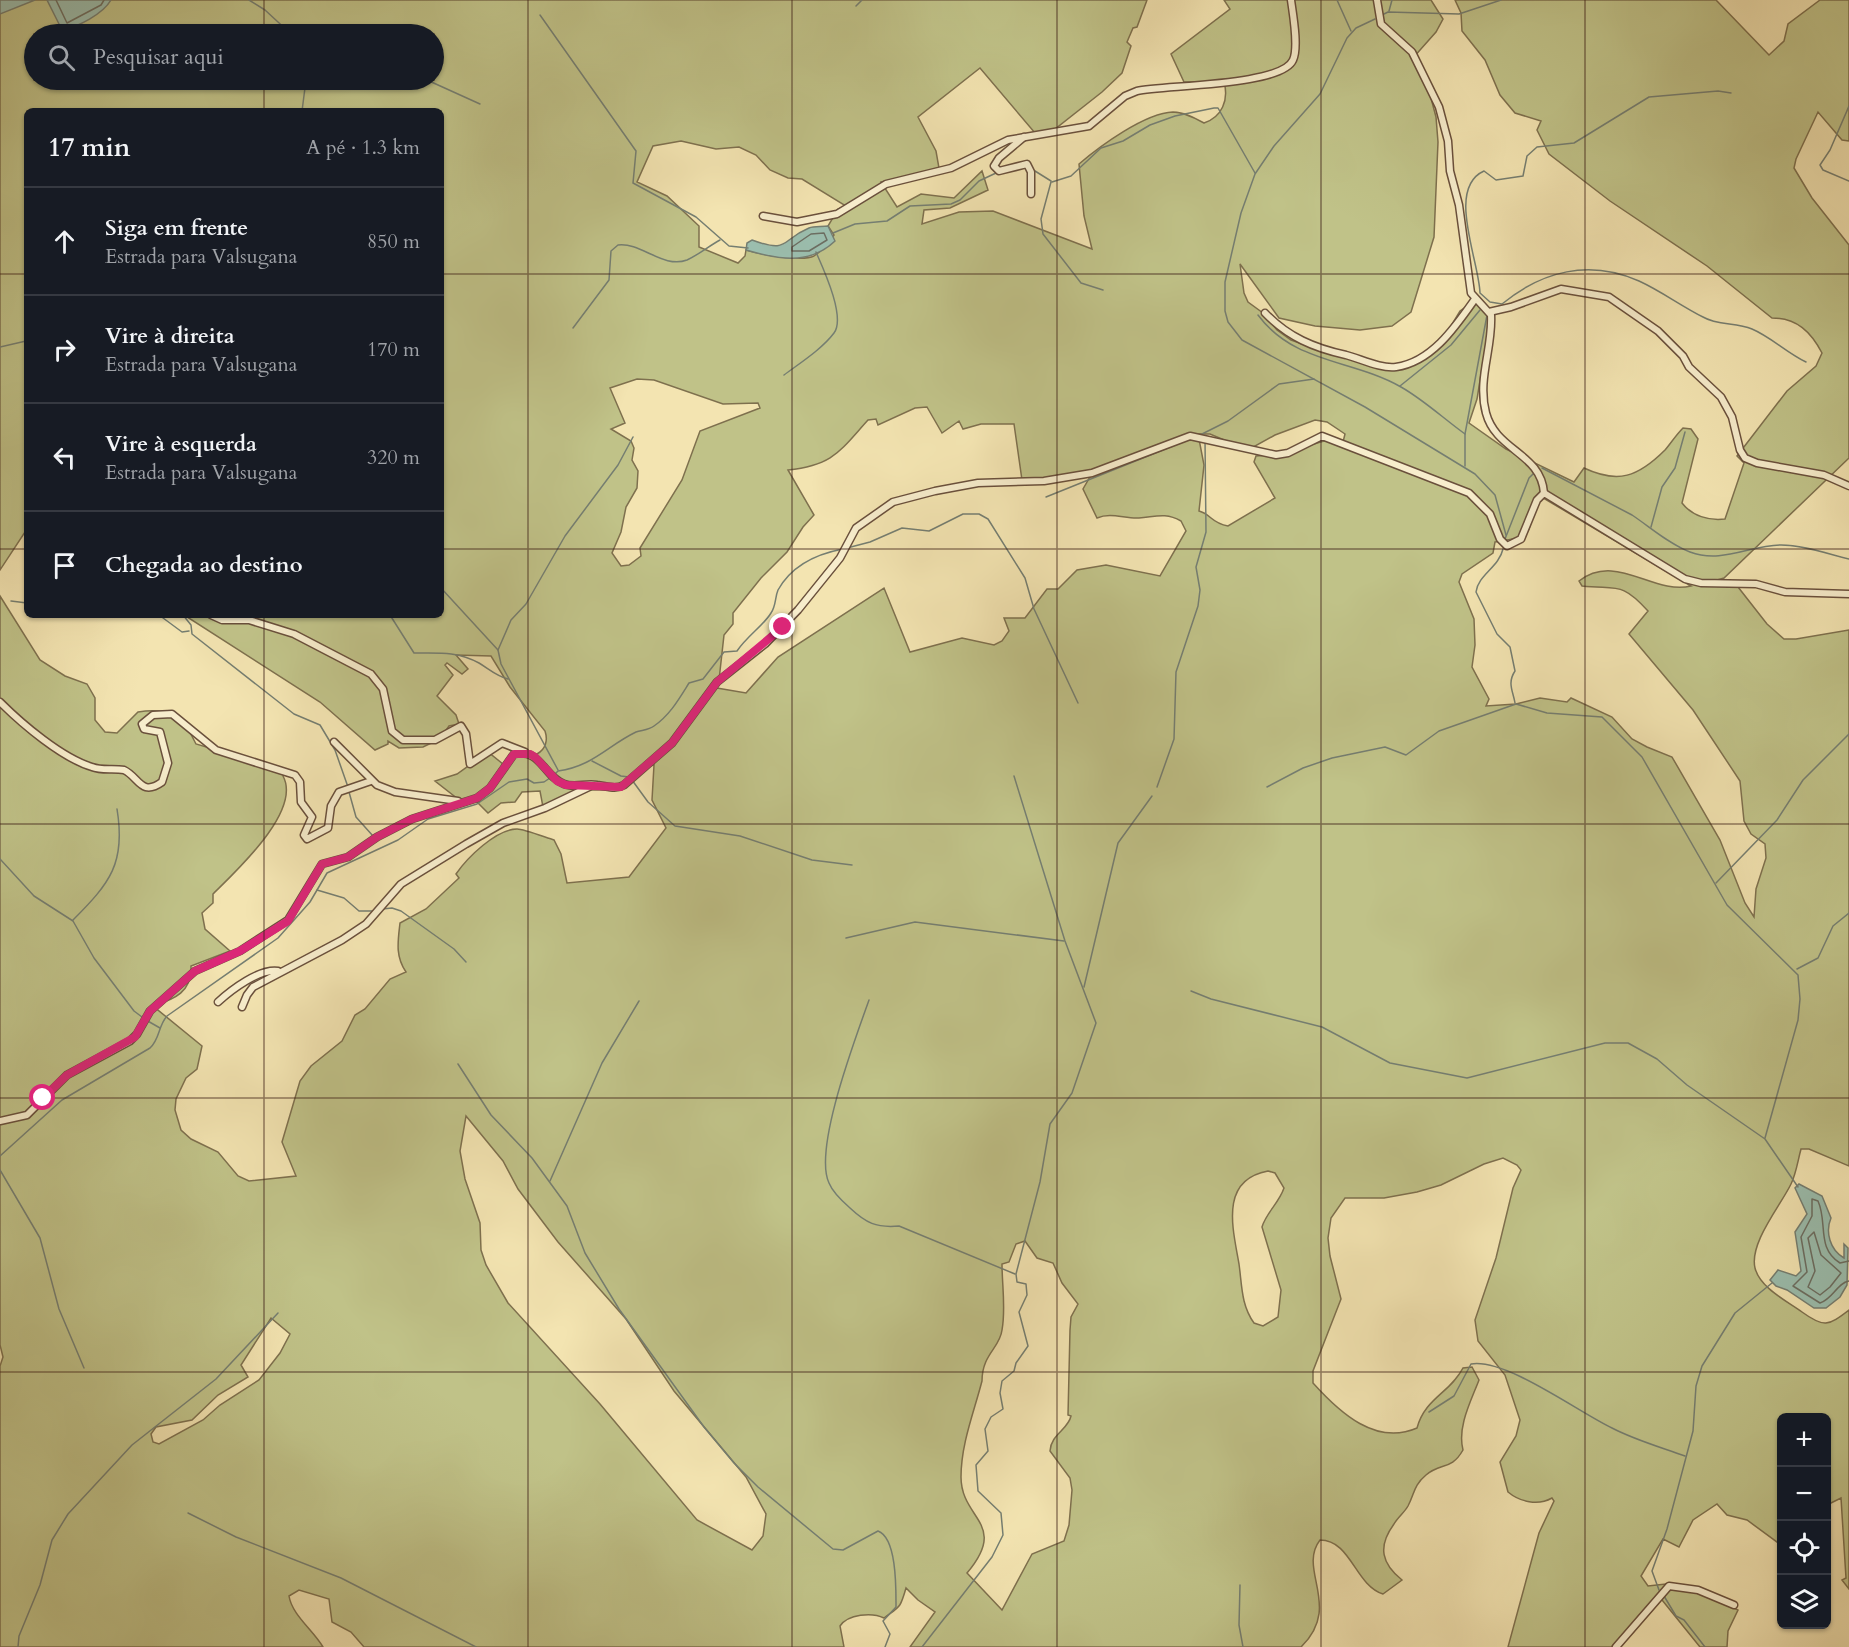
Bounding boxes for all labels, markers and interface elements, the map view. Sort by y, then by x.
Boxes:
search box [24,24,444,90]
icon: search [45,41,78,74]
text: Pesquisar aqui [93,42,224,72]
text: 17 min [48,130,131,165]
text: A pé · 1.3 km [306,134,420,161]
text: Siga em frente [105,213,248,243]
icon: ahead [48,225,81,258]
text: 850 m [367,228,420,255]
text: Estrada para Valsugana [105,243,298,270]
text: Vire à direita [105,321,235,351]
icon: right [48,333,81,366]
text: 170 m [367,336,420,363]
text: Estrada para Valsugana [105,351,298,378]
text: Vire à esquerda [105,429,257,459]
icon: left [48,441,81,474]
text: 320 m [367,444,420,471]
text: Estrada para Valsugana [105,459,298,486]
icon: arrive [48,549,81,582]
text: Chegada ao destino [105,550,303,580]
route end [769,613,795,639]
route start [29,1084,55,1110]
map controls [1777,1413,1831,1629]
button: + [1777,1413,1831,1467]
button: − [1777,1467,1831,1521]
button: locate [1777,1521,1831,1575]
button: layers [1777,1575,1831,1629]

